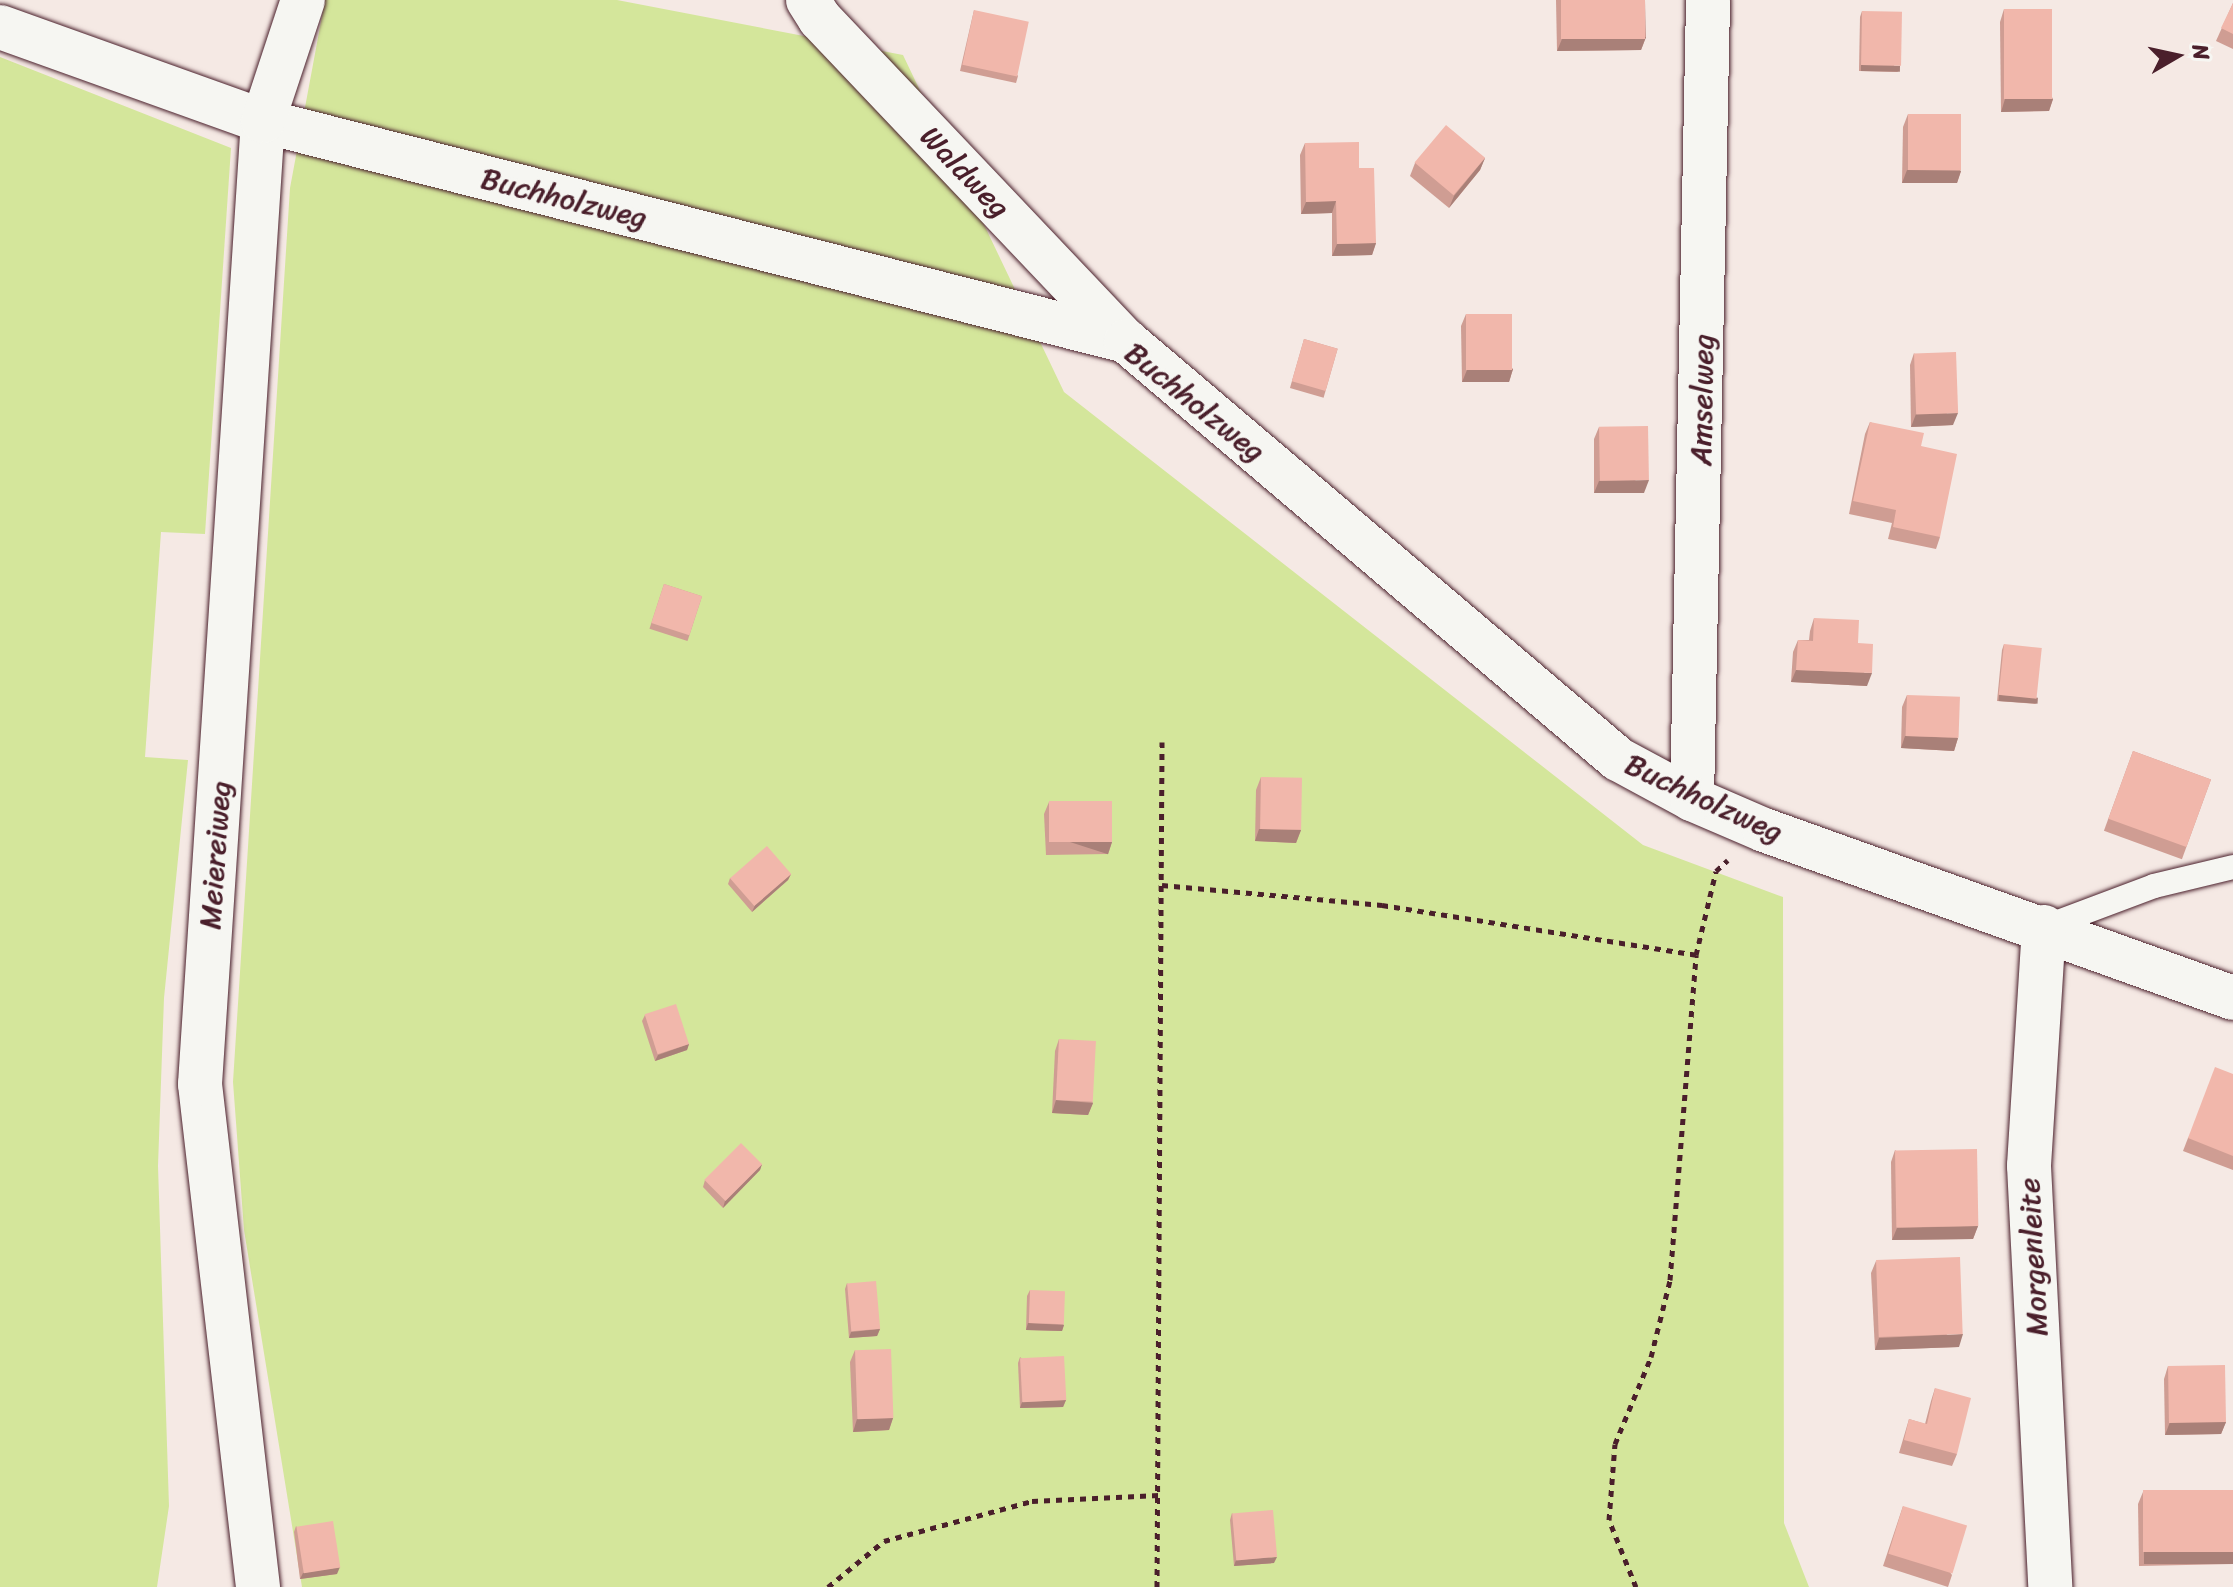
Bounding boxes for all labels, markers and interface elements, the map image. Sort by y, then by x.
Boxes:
north arrow [2137,16,2217,96]
text: N [2181,42,2222,63]
street label: Waldweg [913,119,1017,225]
street label: Buchholzweg [477,160,651,236]
street label: Amselweg [1683,334,1721,466]
street label: Buchholzweg [1118,335,1272,469]
street label: Buchholzweg [1619,746,1789,850]
street label: Meiereiweg [192,779,238,931]
street label: Morgenleite [2011,1177,2055,1337]

